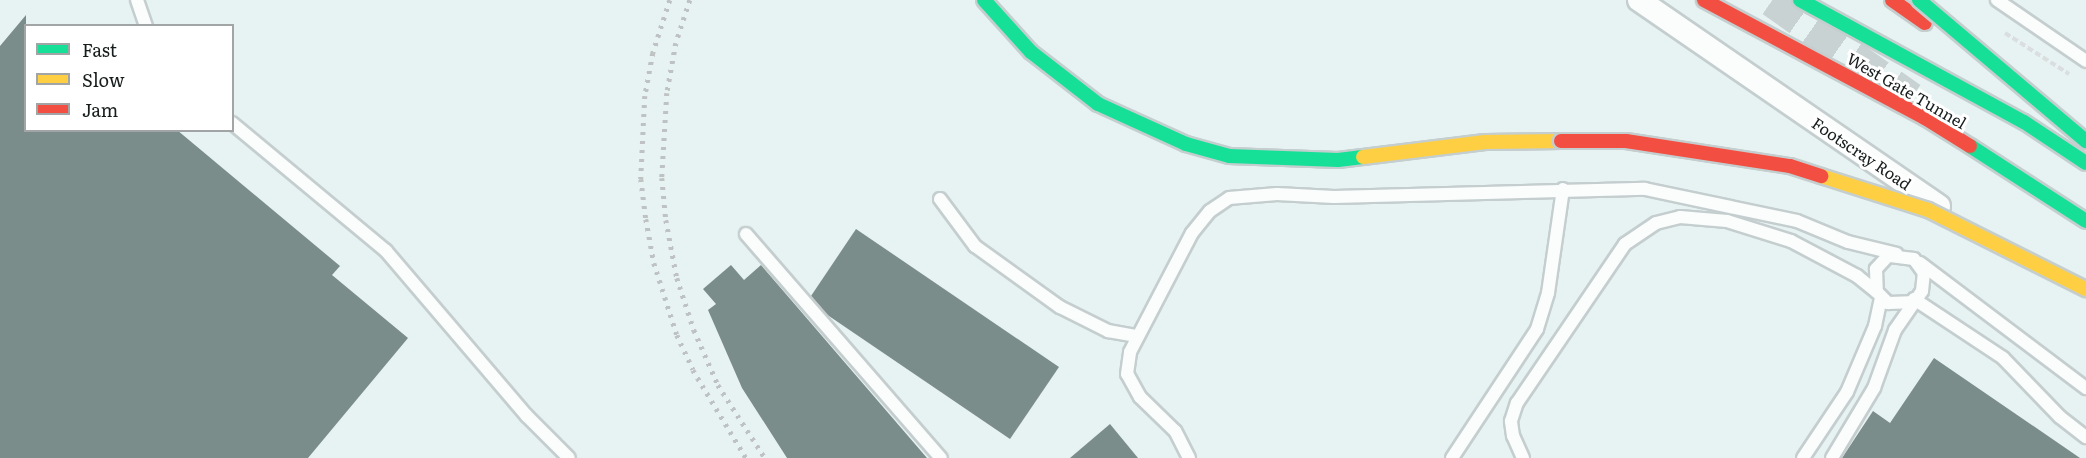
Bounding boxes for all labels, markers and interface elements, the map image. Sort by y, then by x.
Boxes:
legend [24,24,234,132]
text: Fast [82,36,117,63]
street label: West Gate Tunnel [1844,48,1970,132]
text: Slow [82,66,124,93]
text: Jam [82,96,118,123]
street label: Footscray Road [1809,113,1915,193]

